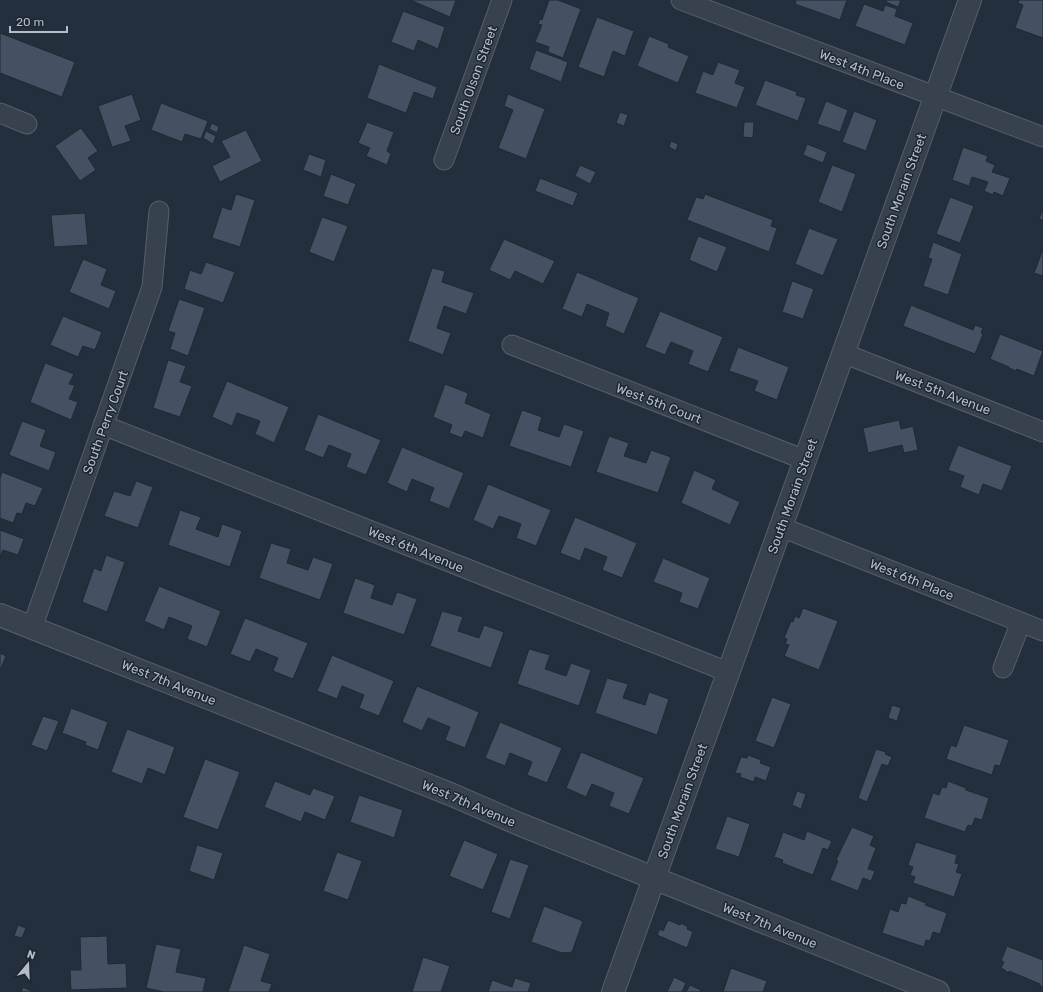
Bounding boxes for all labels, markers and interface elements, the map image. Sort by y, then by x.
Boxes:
scale bar [10,8,67,34]
text: 20 m [16,15,44,29]
street label: South Olson Street [447,24,500,136]
street label: West 4th Place [817,46,906,93]
street label: South Morain Street [874,132,929,251]
street label: West 5th Avenue [893,367,993,418]
street label: South Perry Court [80,368,131,476]
street label: West 5th Court [614,380,704,427]
street label: South Morain Street [765,437,820,556]
street label: West 6th Avenue [366,523,466,575]
street label: West 6th Place [868,556,956,603]
street label: West 7th Avenue [119,657,218,708]
street label: South Morain Street [655,742,710,861]
street label: West 7th Avenue [420,777,518,830]
street label: West 7th Avenue [720,900,819,951]
north arrow [8,944,48,984]
text: N [25,948,37,962]

